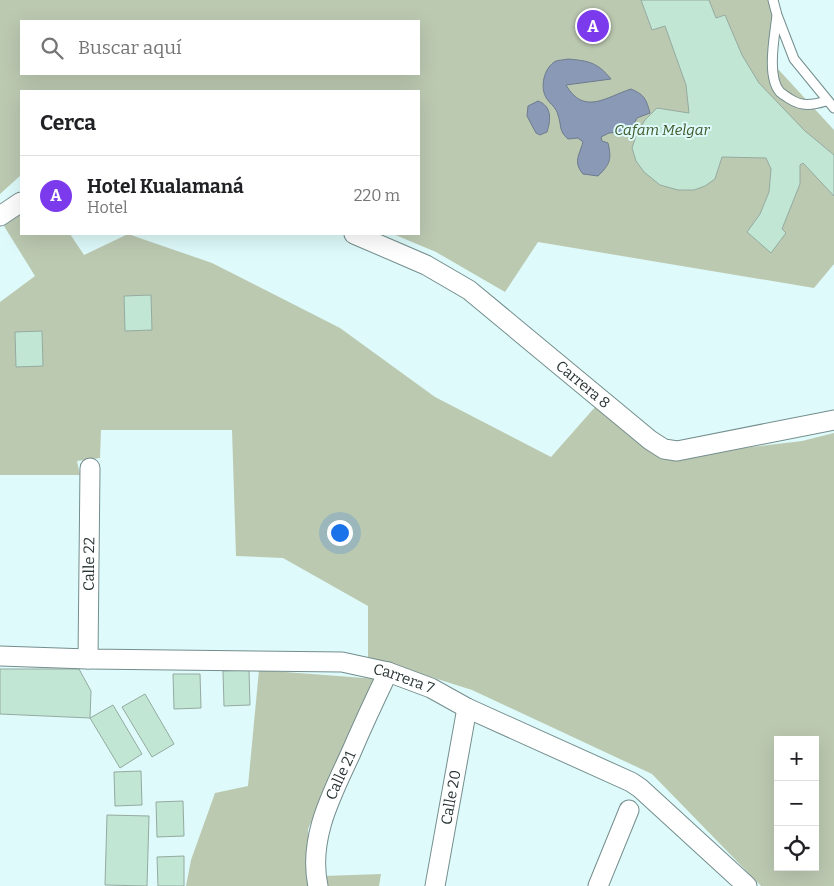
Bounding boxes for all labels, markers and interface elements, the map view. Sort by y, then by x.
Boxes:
pin: A [577,7,609,45]
search box [20,20,420,75]
icon: search [38,34,66,62]
text: Buscar aquí [78,36,182,59]
text: Cerca [40,110,96,136]
park label: Cafam Melgar [614,121,711,139]
text: Hotel Kualamaná [87,175,244,198]
text: A [50,186,62,205]
text: 220 m [354,186,400,205]
text: Hotel [87,198,128,217]
street label: Carrera 8 [552,357,614,412]
your location [327,520,353,546]
street label: Calle 22 [80,537,98,591]
street label: Carrera 7 [372,660,437,698]
map controls [774,736,819,871]
button: + [774,736,819,781]
street label: Calle 21 [322,748,360,803]
street label: Calle 20 [437,769,465,826]
button: − [774,781,819,826]
button: locate [774,826,819,871]

